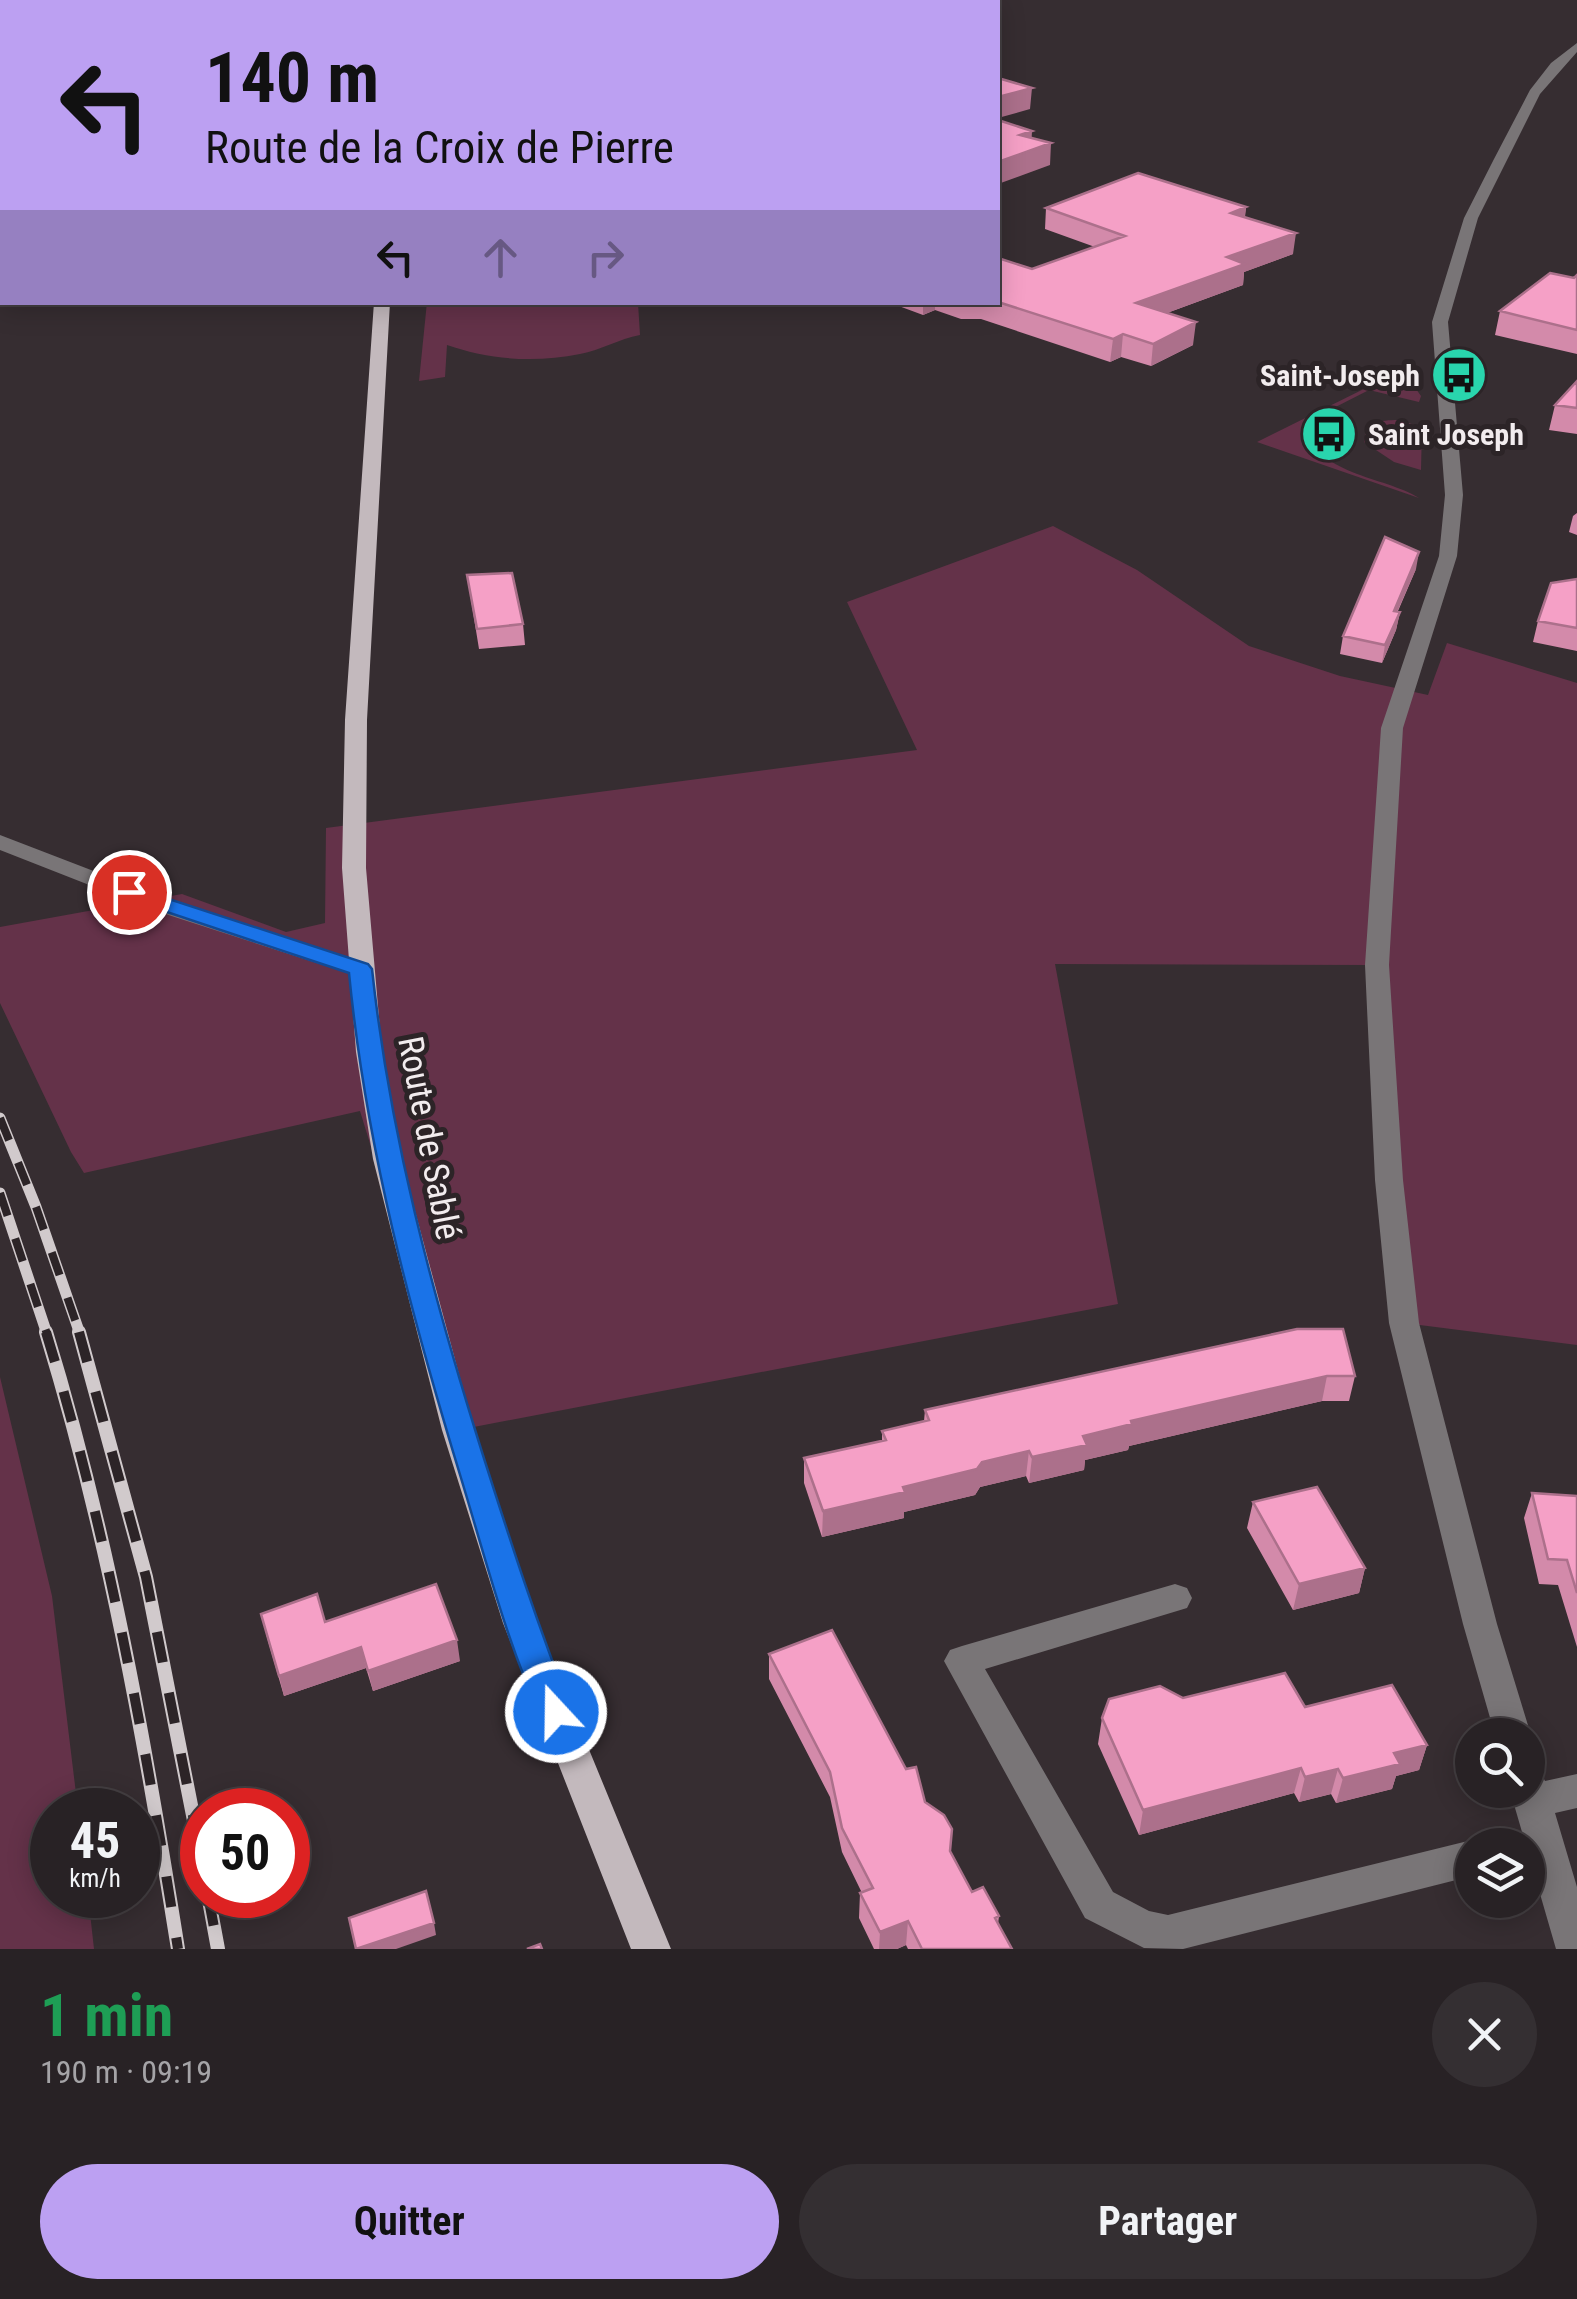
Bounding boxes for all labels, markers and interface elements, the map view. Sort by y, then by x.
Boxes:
text: 140 m [205,37,379,119]
icon: left [40,40,170,170]
text: Route de la Croix de Pierre [205,121,674,174]
icon: left [368,230,423,285]
icon: ahead [473,230,528,285]
icon: right [578,230,633,285]
bus stop icon: Saint-Joseph [1429,345,1489,405]
place label: Saint-Joseph [1260,358,1420,393]
bus stop icon: Saint Joseph [1299,404,1359,464]
place label: Saint Joseph [1368,417,1524,452]
pin [87,850,172,935]
icon: arrive [102,865,157,920]
street label: Route de Sablé [389,1033,469,1243]
position arrow [504,1660,608,1764]
map controls [1455,1718,1545,1918]
button: search [1455,1718,1545,1808]
speed limit sign: 50 [180,1788,310,1918]
text: 45 [70,1812,120,1870]
button: layers [1455,1828,1545,1918]
text: km/h [69,1864,121,1893]
text: 1 min [40,1980,173,2051]
button: close [1432,1982,1537,2087]
text: 190 m · 09:19 [40,2053,212,2091]
button: Quitter [40,2164,779,2279]
button: Partager [799,2164,1537,2279]

